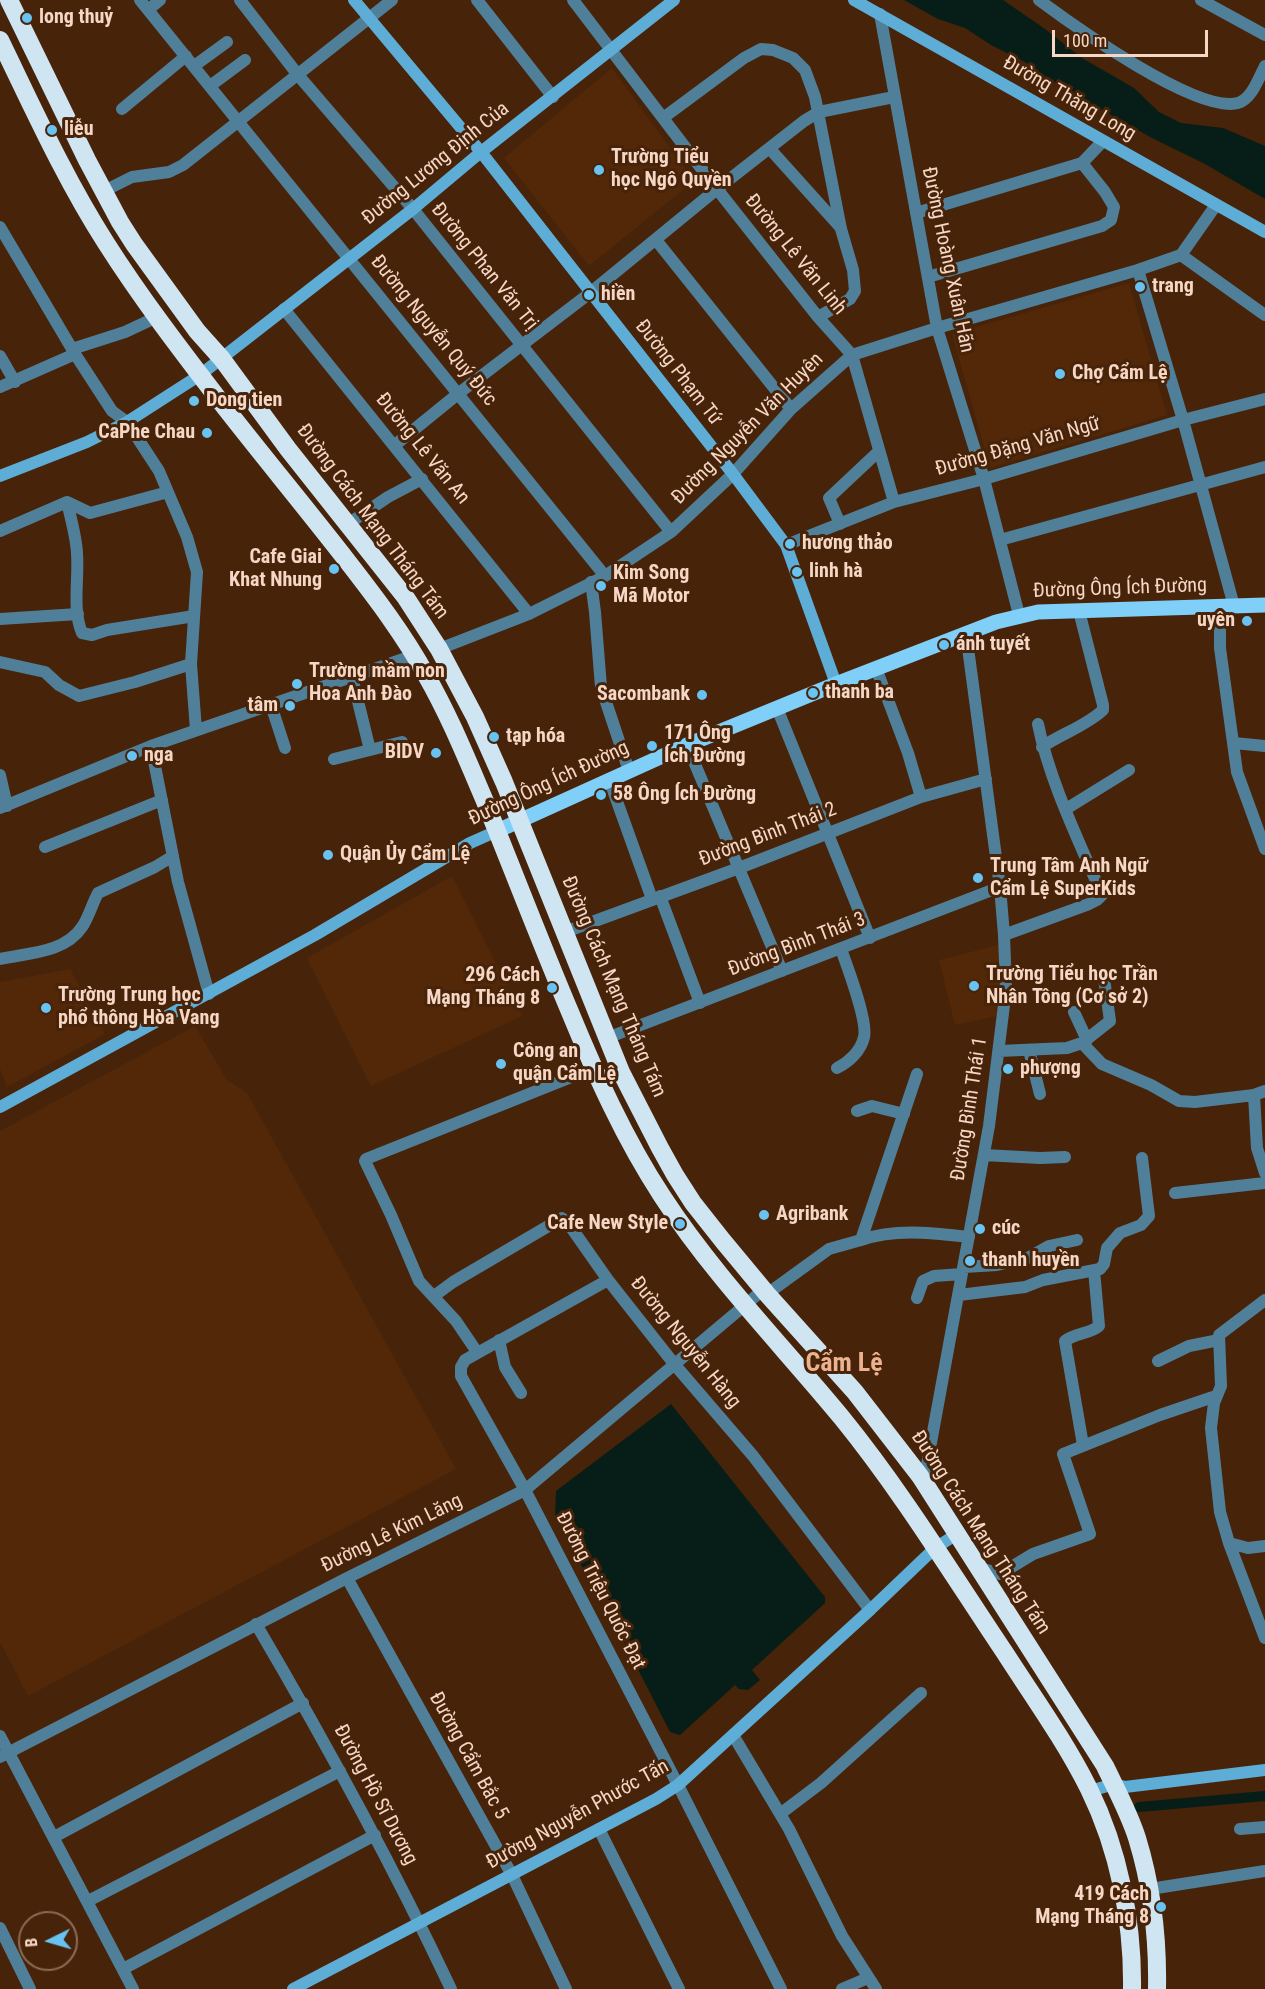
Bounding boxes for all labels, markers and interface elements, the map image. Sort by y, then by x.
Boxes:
place label: long thuỷ [39,6,113,30]
marker: long thuỷ [20,11,34,25]
scale bar [1055,18,1211,56]
text: 100 m [1063,30,1107,51]
street label: Đường Thăng Long [998,51,1140,147]
street label: Đường Lương Định Của [358,97,514,231]
place label: liễu [64,118,93,142]
marker: liễu [45,123,59,137]
place label: Trường Tiểu học Ngô Quyền [611,146,732,193]
marker: Trường Tiểu học Ngô Quyền [592,163,606,177]
street label: Đường Hoàng Xuân Hãn [916,165,978,355]
street label: Đường Lê Văn Linh [739,190,851,320]
street label: Đường Phan Văn Trị [425,199,543,335]
street label: Đường Nguyễn Quý Đức [365,251,501,411]
place label: trang [1152,275,1194,299]
marker: trang [1133,280,1147,294]
place label: hiền [601,283,635,307]
marker: hiền [582,288,596,302]
street label: Đường Phạm Tứ [629,315,727,431]
street label: Đường Nguyễn Văn Huyên [667,348,829,510]
place label: Chợ Cẩm Lệ [1072,362,1168,386]
marker: Chợ Cẩm Lệ [1053,367,1067,381]
place label: Dong tien [206,389,282,413]
street label: Đường Lê Văn An [370,389,474,509]
marker: Dong tien [187,394,201,408]
street label: Đường Đặng Văn Ngữ [933,412,1103,482]
street label: Đường Cách Mạng Tháng Tám [291,420,453,624]
place label: CaPhe Chau [98,421,195,445]
marker: CaPhe Chau [200,426,214,440]
place label: hương thảo [802,532,893,556]
marker: hương thảo [783,537,797,551]
place label: Cafe Giai Khat Nhung [229,546,322,593]
place label: linh hà [809,560,863,584]
marker: Cafe Giai Khat Nhung [327,562,341,576]
place label: Kim Song Mã Motor [613,562,690,609]
marker: linh hà [790,565,804,579]
street label: Đường Ông Ích Đường [1033,574,1207,604]
marker: Kim Song Mã Motor [594,579,608,593]
place label: uyên [1197,609,1235,633]
marker: uyên [1240,614,1254,628]
place label: ánh tuyết [956,633,1030,657]
marker: ánh tuyết [937,638,951,652]
place label: Trường mầm non Hoa Anh Đào [309,660,445,707]
marker: Trường mầm non Hoa Anh Đào [290,677,304,691]
place label: thanh ba [825,681,894,705]
place label: Sacombank [597,683,690,707]
marker: thanh ba [806,686,820,700]
marker: Sacombank [695,688,709,702]
place label: tâm [248,694,278,718]
marker: tâm [283,699,297,713]
place label: 171 Ông Ích Đường [664,722,746,769]
place label: tạp hóa [506,725,565,749]
marker: tạp hóa [487,730,501,744]
street label: Đường Ông Ích Đường [465,736,633,832]
marker: 171 Ông Ích Đường [645,739,659,753]
place label: BIDV [385,741,424,765]
place label: nga [144,744,173,768]
marker: BIDV [429,746,443,760]
marker: nga [125,749,139,763]
place label: 58 Ông Ích Đường [613,783,756,807]
marker: 58 Ông Ích Đường [594,788,608,802]
street label: Đường Bình Thái 2 [696,798,840,872]
place label: Quận Ủy Cẩm Lệ [340,843,470,867]
marker: Quận Ủy Cẩm Lệ [321,848,335,862]
place label: Trung Tâm Anh Ngữ Cẩm Lệ SuperKids [990,855,1148,902]
marker: Trung Tâm Anh Ngữ Cẩm Lệ SuperKids [971,871,985,885]
street label: Đường Cách Mạng Tháng Tám [555,873,671,1101]
street label: Đường Bình Thái 3 [725,908,869,982]
place label: Trường Tiểu học Trần Nhân Tông (Cơ sở 2) [986,963,1158,1010]
place label: 296 Cách Mạng Tháng 8 [426,964,540,1011]
marker: Trường Tiểu học Trần Nhân Tông (Cơ sở 2) [967,979,981,993]
marker: 296 Cách Mạng Tháng 8 [545,981,559,995]
place label: Trường Trung học phổ thông Hòa Vang [58,984,219,1031]
marker: Trường Trung học phổ thông Hòa Vang [39,1001,53,1015]
street label: Đường Bình Thái 1 [947,1035,993,1183]
place label: Công an quận Cẩm Lệ [513,1040,616,1087]
marker: Công an quận Cẩm Lệ [494,1057,508,1071]
place label: phượng [1020,1057,1081,1081]
marker: phượng [1001,1062,1015,1076]
place label: Agribank [776,1203,848,1227]
marker: Agribank [757,1208,771,1222]
place label: Cafe New Style [547,1212,668,1236]
marker: Cafe New Style [673,1217,687,1231]
place label: cúc [992,1217,1020,1241]
marker: cúc [973,1222,987,1236]
place label: thanh huyền [982,1249,1080,1273]
marker: thanh huyền [963,1254,977,1268]
street label: Đường Nguyễn Hàng [625,1272,745,1414]
district label: Cẩm Lệ [805,1348,883,1380]
street label: Đường Cách Mạng Tháng Tám [905,1427,1055,1639]
street label: Đường Lê Kim Lăng [317,1489,467,1579]
street label: Đường Triệu Quốc Đạt [550,1508,650,1674]
street label: Đường Cẩm Bắc 5 [423,1688,513,1824]
street label: Đường Hồ Sĩ Dương [328,1721,422,1869]
street label: Đường Nguyễn Phước Tấn [483,1755,673,1875]
place label: 419 Cách Mạng Tháng 8 [1035,1883,1149,1930]
marker: 419 Cách Mạng Tháng 8 [1154,1900,1168,1914]
north arrow [18,1911,78,1971]
text: B [22,1937,41,1948]

